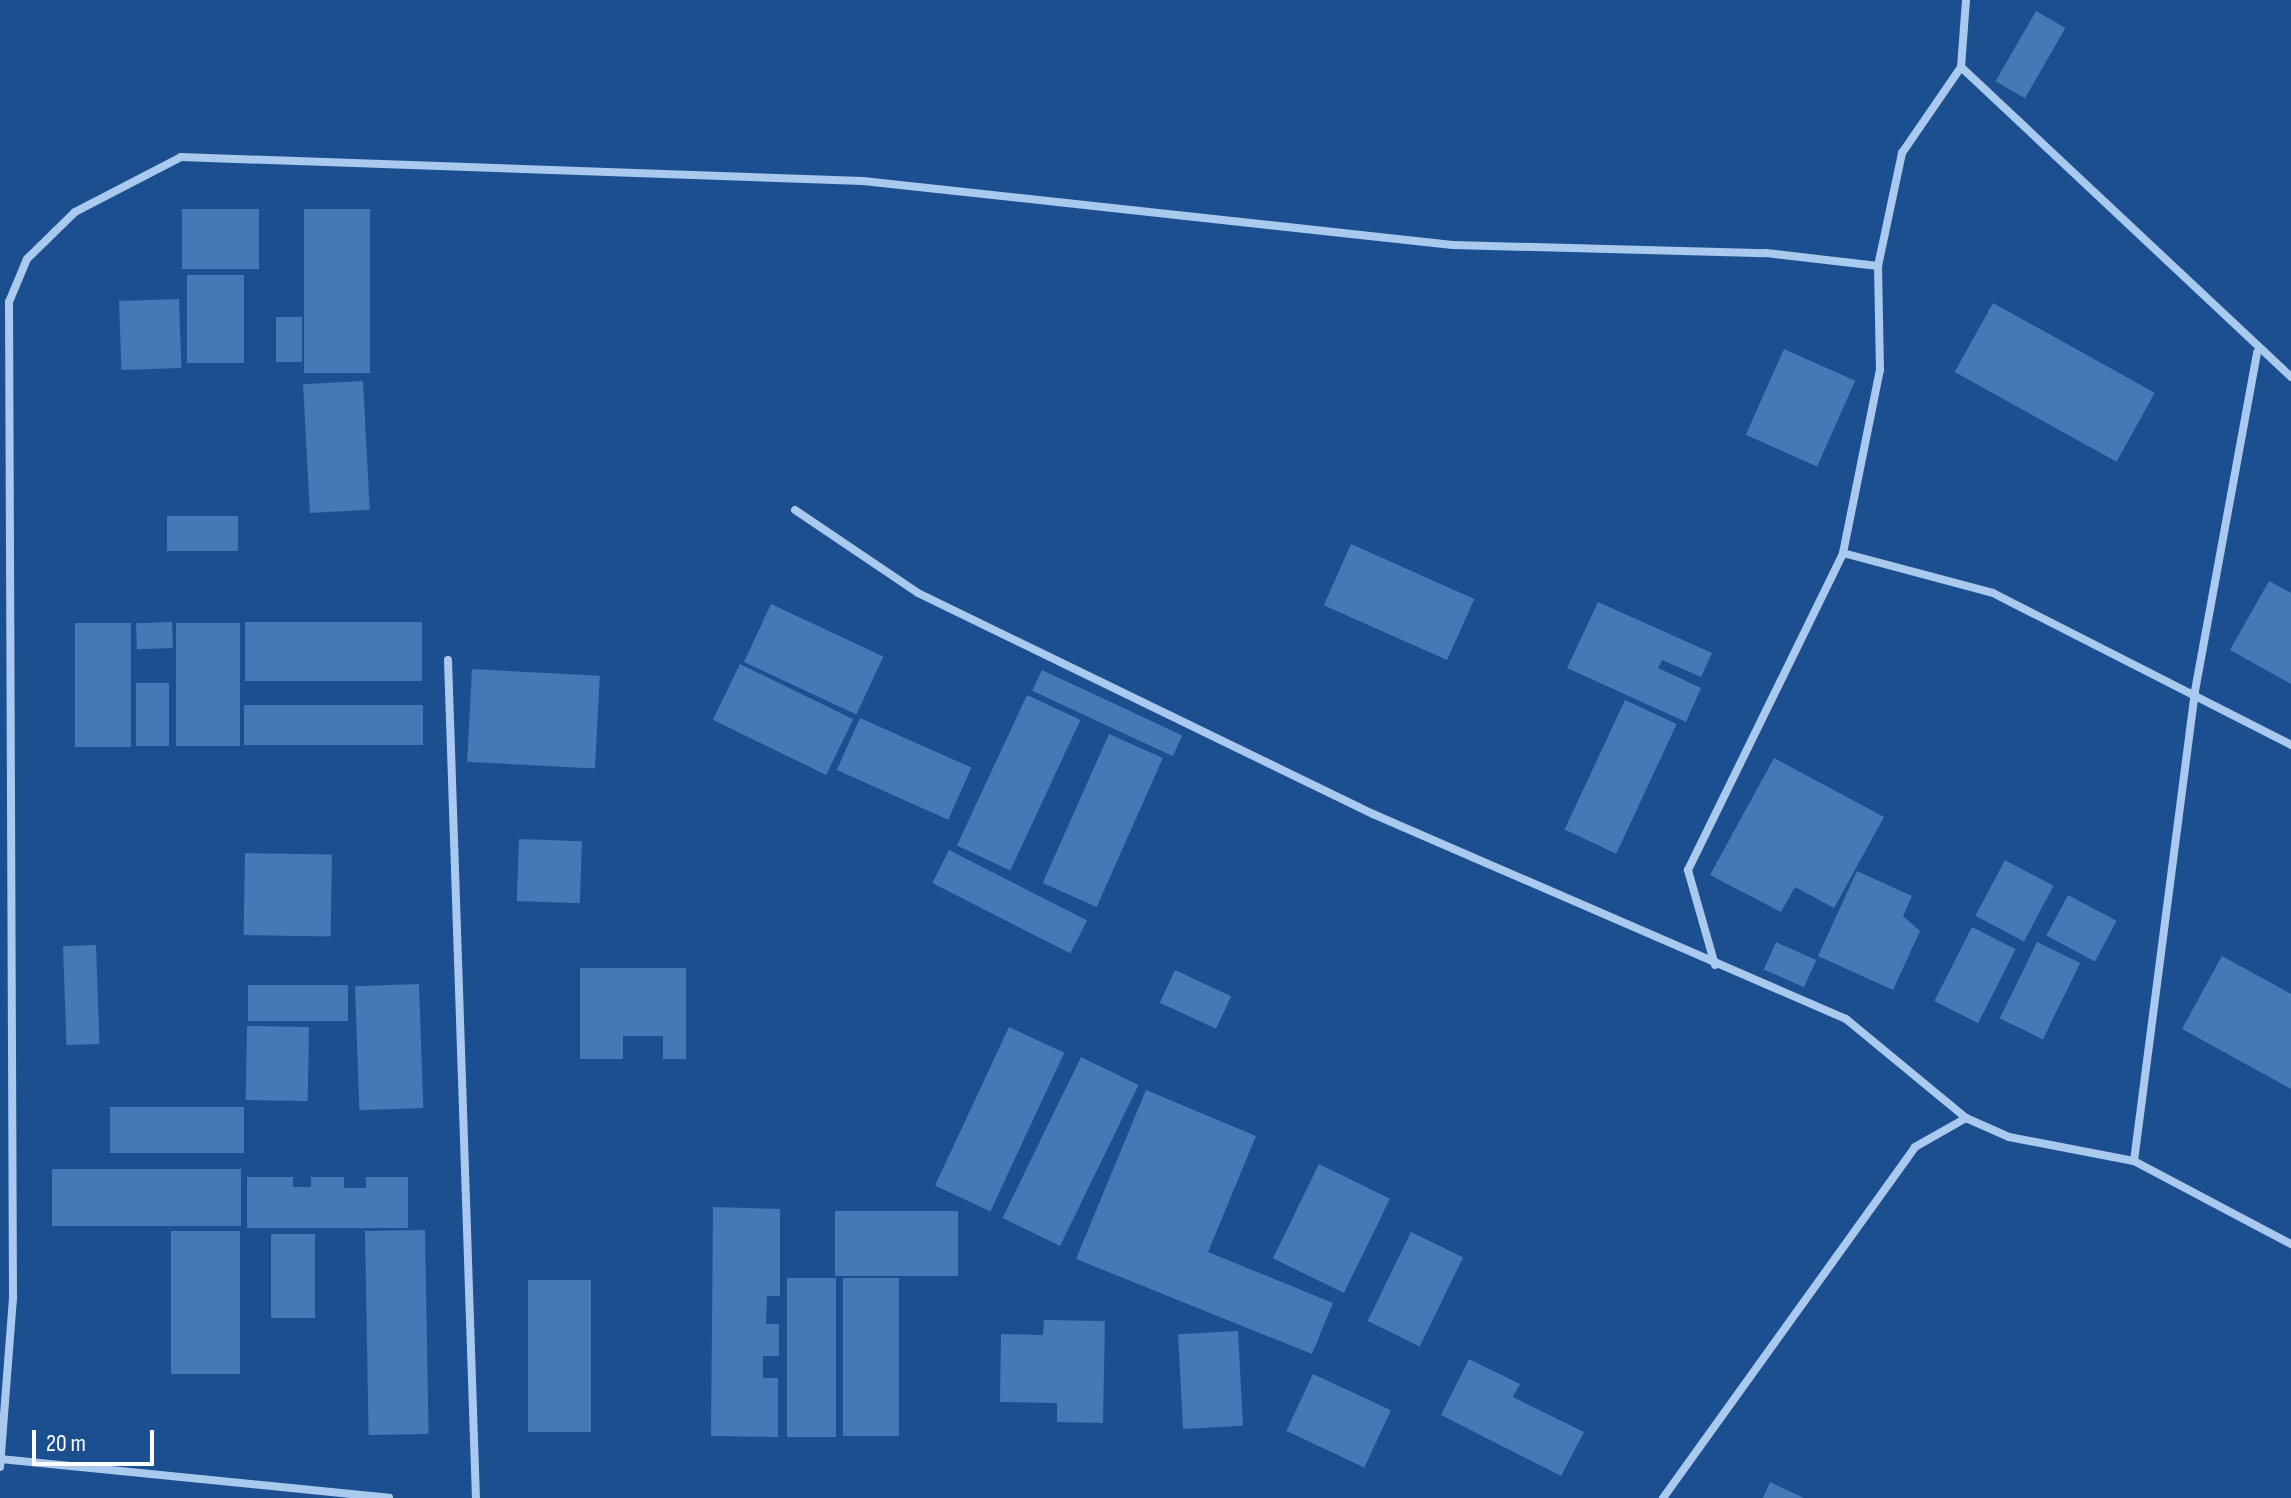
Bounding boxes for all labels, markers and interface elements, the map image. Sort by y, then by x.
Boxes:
scale bar [36,1414,158,1464]
text: 20 m [46,1429,86,1458]

